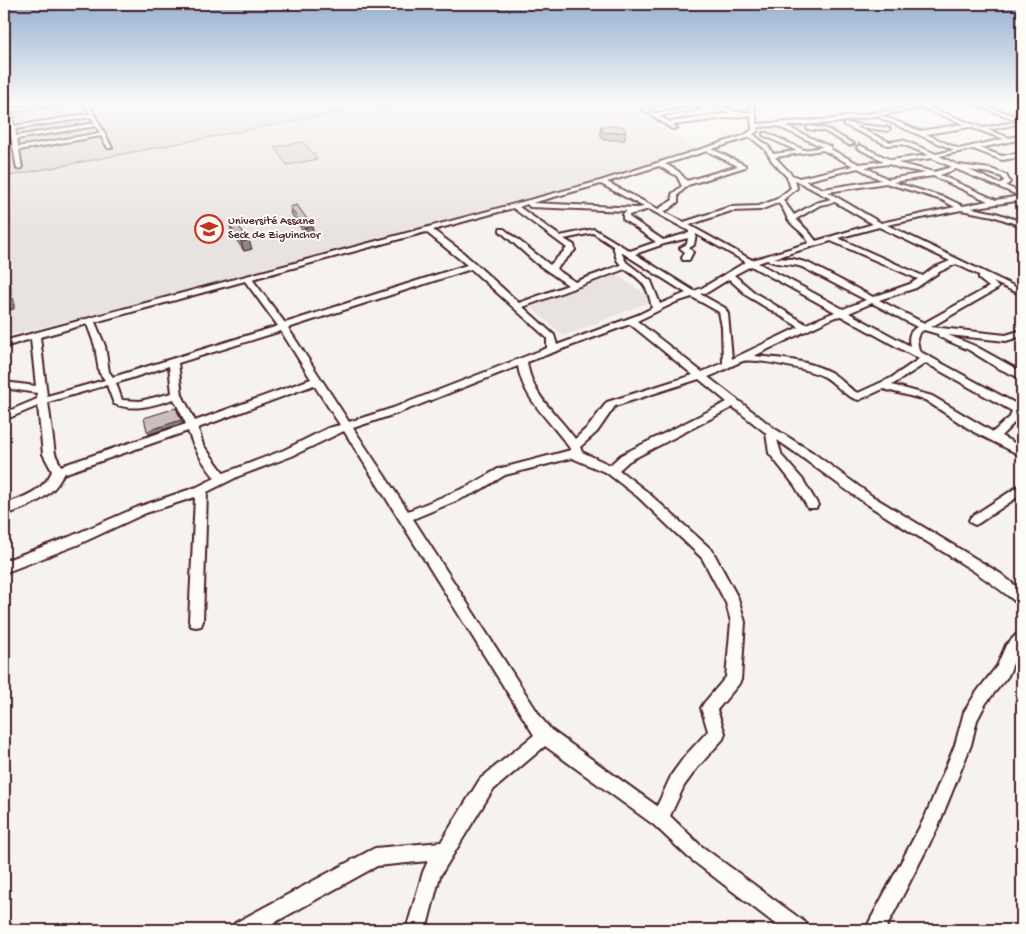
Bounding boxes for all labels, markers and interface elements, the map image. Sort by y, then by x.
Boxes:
school or university icon: Université Assane Seck de Ziguinchor [194,214,224,244]
place label: Université Assane Seck de Ziguinchor [228,215,322,243]

